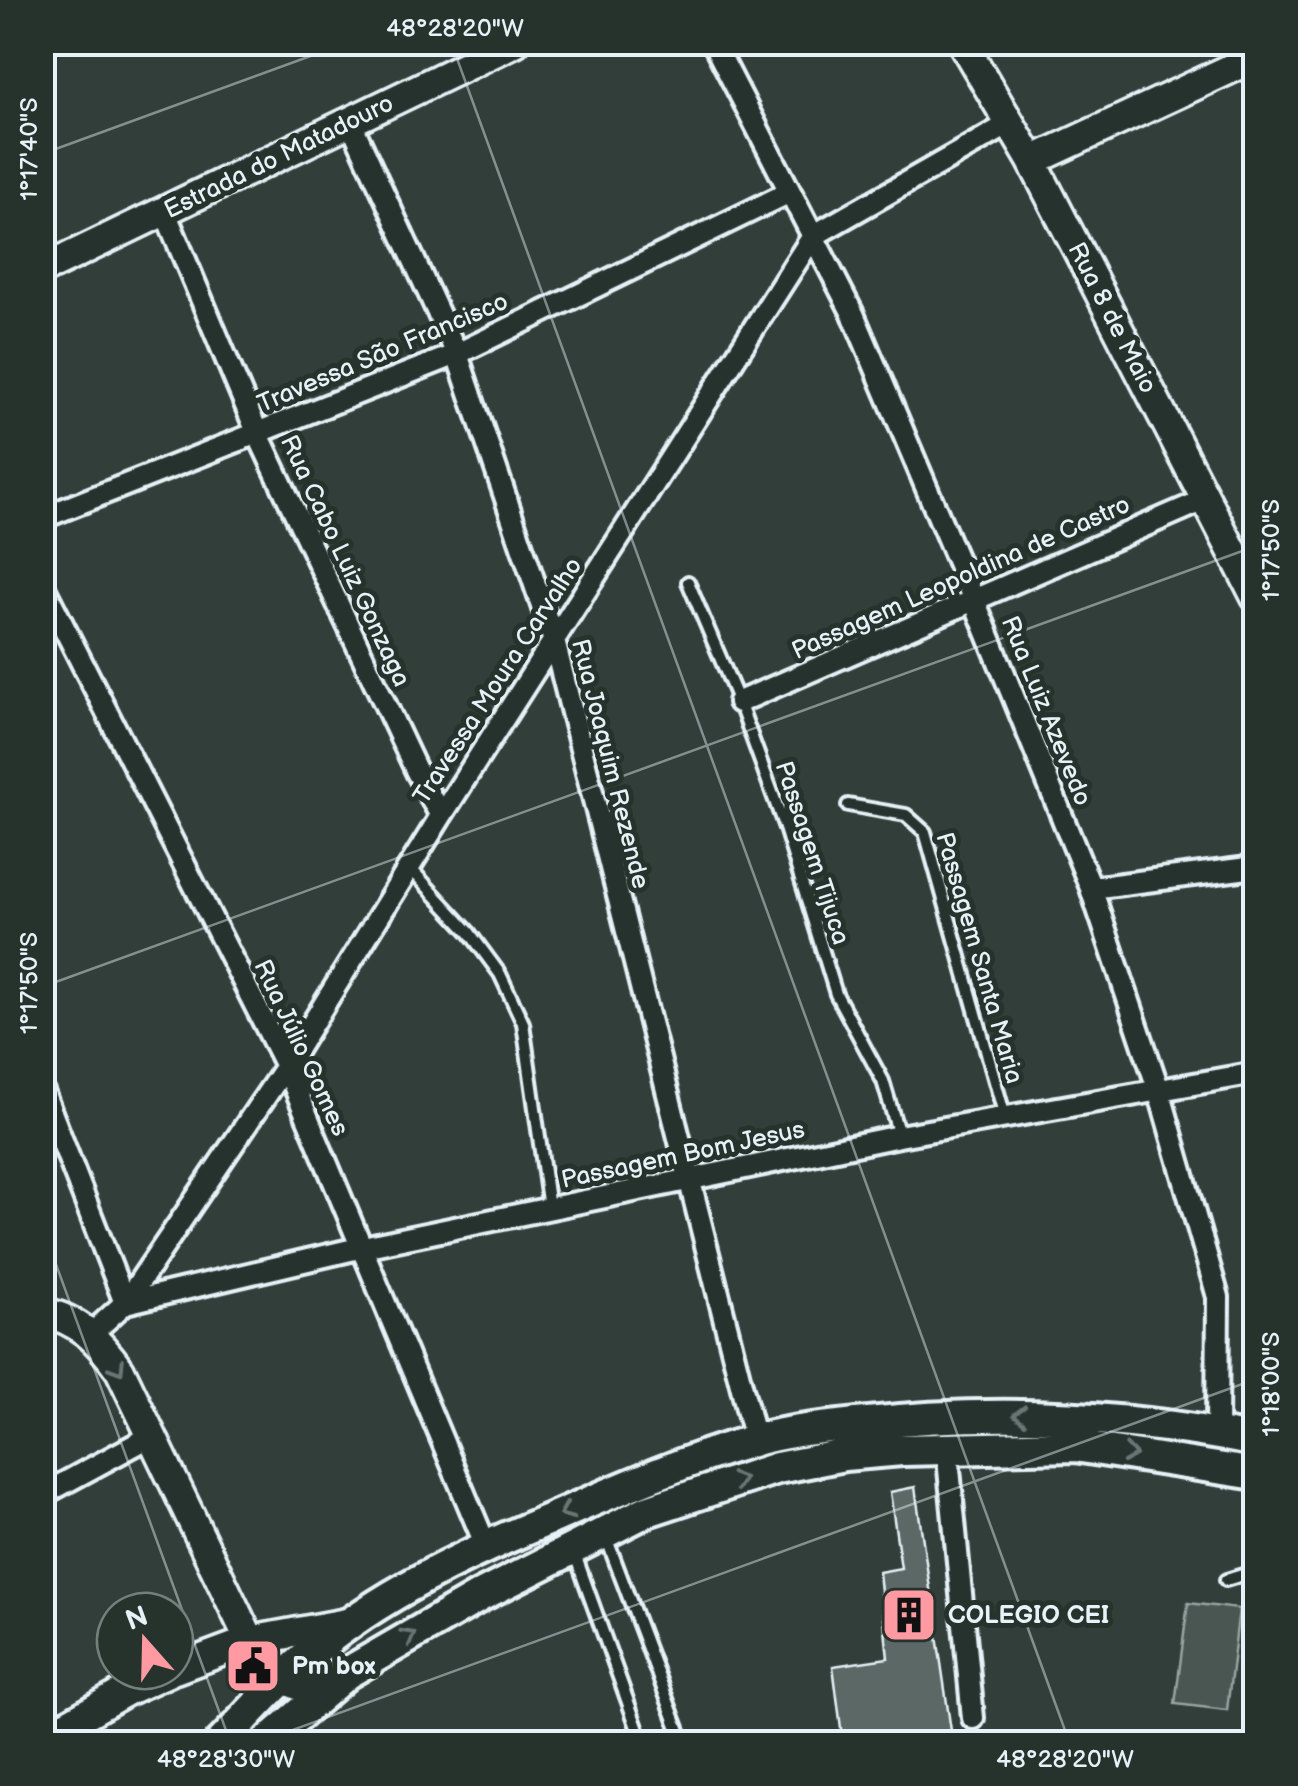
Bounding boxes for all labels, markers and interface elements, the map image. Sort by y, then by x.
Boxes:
text: 48°28'20"W [386,13,524,44]
street label: Estrada do Matadouro [159,88,399,226]
text: 1°17'40"S [14,97,45,201]
street label: Rua 8 de Maio [1061,237,1163,399]
street label: Travessa São Francisco [253,286,513,420]
street label: Rua Cabo Luiz Gonzaga [273,430,417,692]
street label: Passagem Leopoldina de Castro [787,489,1135,667]
text: 1°17'50"S [1256,499,1287,601]
street label: Travessa Moura Carvalho [407,552,589,810]
street label: Rua Luiz Azevedo [994,612,1098,810]
street label: Rua Joaquim Rezende [564,636,656,892]
street label: Passagem Tijuca [768,757,856,949]
street label: Passagem Santa Maria [928,829,1030,1087]
text: 1°17'50"S [14,932,45,1034]
street label: Rua Júlio Gomes [247,955,355,1141]
street label: Passagem Bom Jesus [558,1114,808,1196]
text: 1°18'00"S [1256,1332,1287,1436]
one-way arrow [105,1357,124,1375]
one-way arrow [1011,1405,1027,1426]
one-way arrow [1122,1443,1138,1464]
one-way arrow [730,1472,747,1492]
one-way arrow [558,1500,576,1520]
building icon: COLEGIO CEI [879,1585,939,1645]
north arrow [95,1591,195,1691]
text: N [121,1600,152,1638]
place label: COLEGIO CEI [948,1600,1109,1631]
one-way arrow [398,1628,416,1648]
public building icon: Pm box [223,1636,283,1696]
place label: Pm box [292,1651,375,1682]
text: 48°28'30"W [157,1744,295,1775]
text: 48°28'20"W [996,1744,1134,1775]

